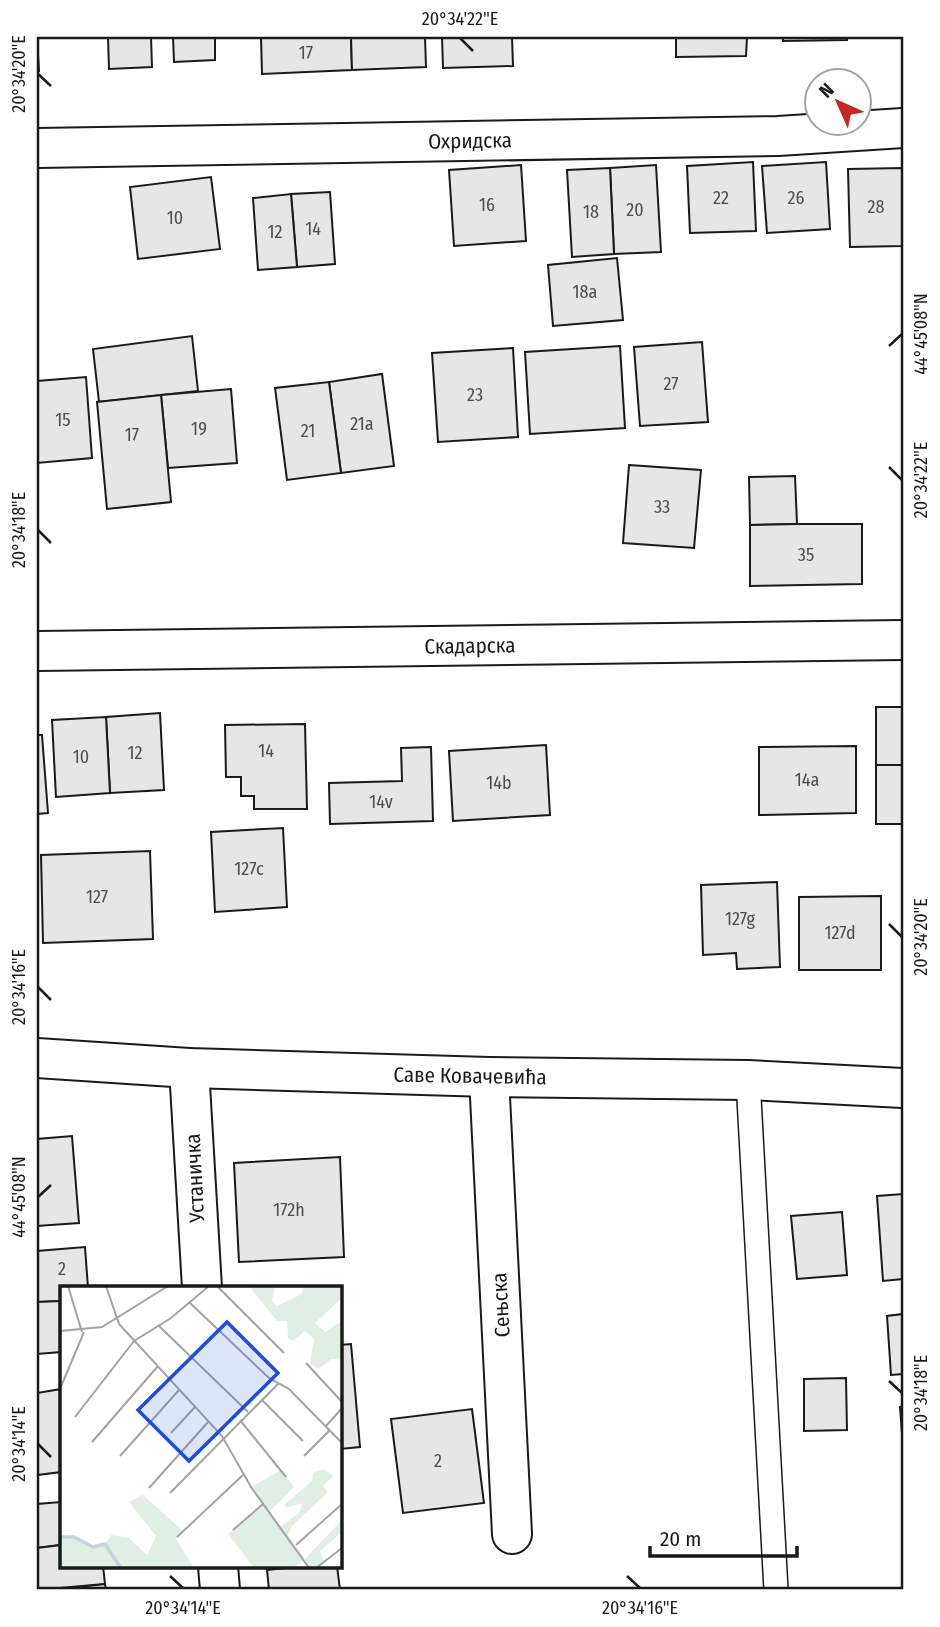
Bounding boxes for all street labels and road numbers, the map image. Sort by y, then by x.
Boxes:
street label: Охридска [428,127,512,155]
street label: Скадарска [424,632,516,660]
street label: Саве Ковачевића [393,1062,547,1090]
street label: Устаничка [180,1133,210,1224]
street label: Сењска [486,1272,516,1338]

